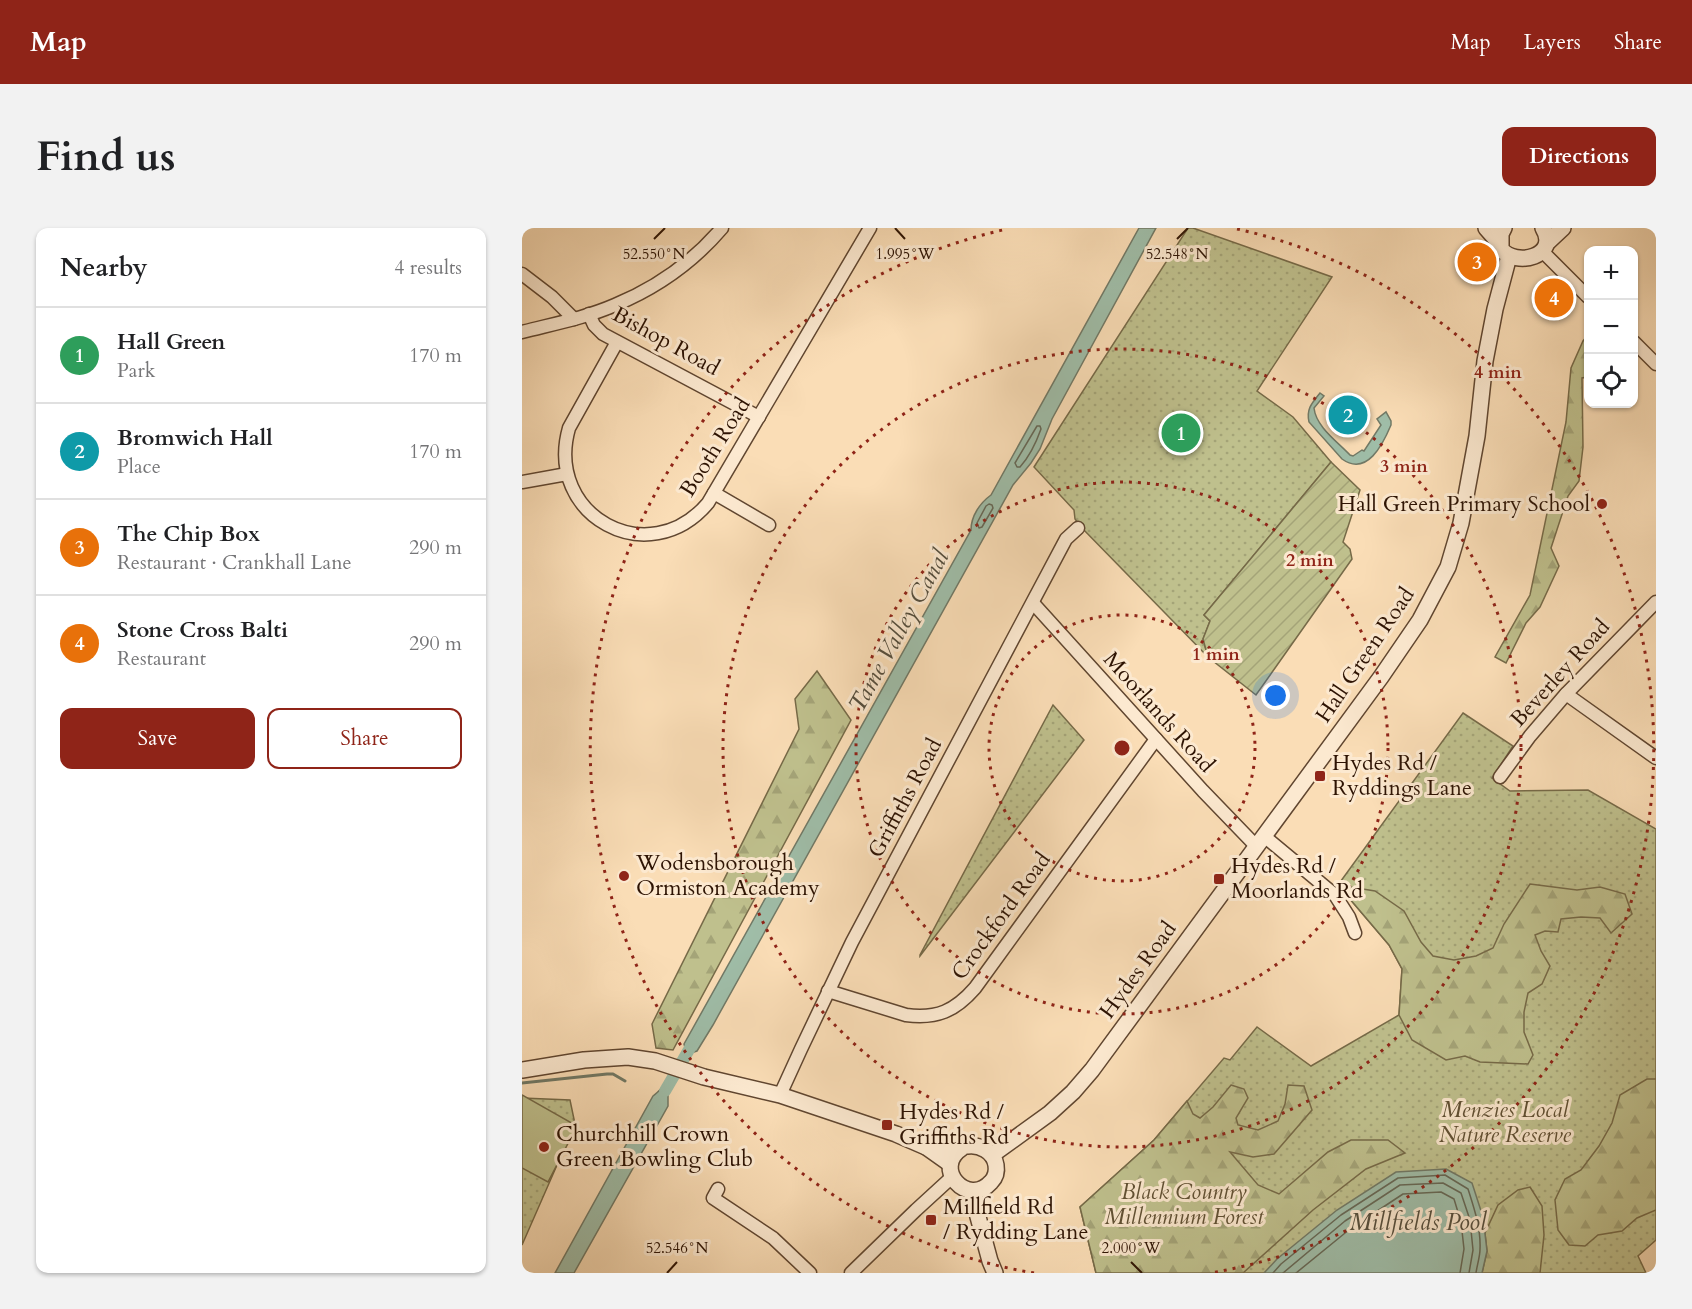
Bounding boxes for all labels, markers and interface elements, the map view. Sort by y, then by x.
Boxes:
text: Map [30,23,87,61]
text: Map [1451,28,1491,57]
text: Layers [1524,28,1581,57]
text: Share [1614,28,1662,57]
button: Directions [1502,127,1656,186]
text: Find us [36,128,176,185]
pin: 3 [1458,240,1496,285]
text: 52.550°N [623,244,686,264]
text: 1.995°W [876,244,935,264]
text: 52.548°N [1146,244,1209,264]
map controls [1584,246,1638,408]
button: + [1584,246,1638,300]
text: Nearby [60,250,148,285]
text: 4 results [394,254,462,281]
pin: 4 [1534,276,1574,320]
street label: Bishop Road [607,299,725,383]
button: − [1584,300,1638,354]
text: Hall Green [117,327,225,357]
text: 1 [74,342,85,369]
text: 170 m [409,342,462,369]
button: locate [1584,354,1638,408]
text: Park [117,357,155,384]
text: 4 min [1474,360,1522,385]
street label: Booth Road [673,391,758,502]
pin: 2 [1328,392,1368,438]
pin: 1 [1162,410,1200,456]
text: Bromwich Hall [117,423,273,453]
text: 2 [74,438,85,465]
text: 170 m [409,438,462,465]
text: Place [117,453,161,480]
text: 3 min [1380,454,1428,479]
place label: Hall Green Primary School [1338,489,1590,519]
marker: Hall Green Primary School [1595,497,1609,511]
text: The Chip Box [117,519,260,549]
text: 3 [74,534,85,561]
text: 290 m [409,534,462,561]
water label: Tame Valley Canal [841,543,958,718]
text: 2 min [1286,548,1334,573]
text: Restaurant · Crankhall Lane [117,549,352,576]
street label: Hall Green Road [1309,581,1422,729]
street label: Beverley Road [1503,612,1617,733]
text: Stone Cross Balti [117,615,288,645]
text: 4 [74,630,85,657]
text: 290 m [409,630,462,657]
text: 1 min [1192,642,1240,667]
text: Restaurant [117,645,206,672]
street label: Moorlands Road [1097,645,1222,779]
your location [1261,681,1290,710]
button: Save [60,708,255,769]
button: Share [267,708,462,769]
street label: Griffiths Road [861,733,949,863]
centre of rings [1112,738,1132,758]
place label: Hydes Rd / Ryddings Lane [1332,748,1472,803]
marker: Hydes Rd / Ryddings Lane [1313,769,1327,783]
street label: Crockford Road [944,846,1058,986]
place label: Wodensborough Ormiston Academy [635,848,820,903]
place label: Hydes Rd / Moorlands Rd [1231,851,1363,906]
marker: Wodensborough Ormiston Academy [617,869,631,883]
marker: Hydes Rd / Moorlands Rd [1212,872,1226,886]
street label: Hydes Road [1093,915,1184,1025]
park label: Menzies Local Nature Reserve [1439,1095,1572,1150]
place label: Hydes Rd / Griffiths Rd [899,1097,1009,1152]
marker: Hydes Rd / Griffiths Rd [880,1118,894,1132]
place label: Churchhill Crown Green Bowling Club [556,1119,753,1174]
marker: Churchhill Crown Green Bowling Club [537,1140,551,1154]
park label: Black Country Millennium Forest [1104,1177,1264,1232]
place label: Millfield Rd / Rydding Lane [943,1192,1089,1247]
water label: Millfields Pool [1349,1206,1488,1239]
marker: Millfield Rd / Rydding Lane [924,1213,938,1227]
text: 52.546°N [646,1238,709,1258]
text: 2.000°W [1102,1238,1161,1258]

